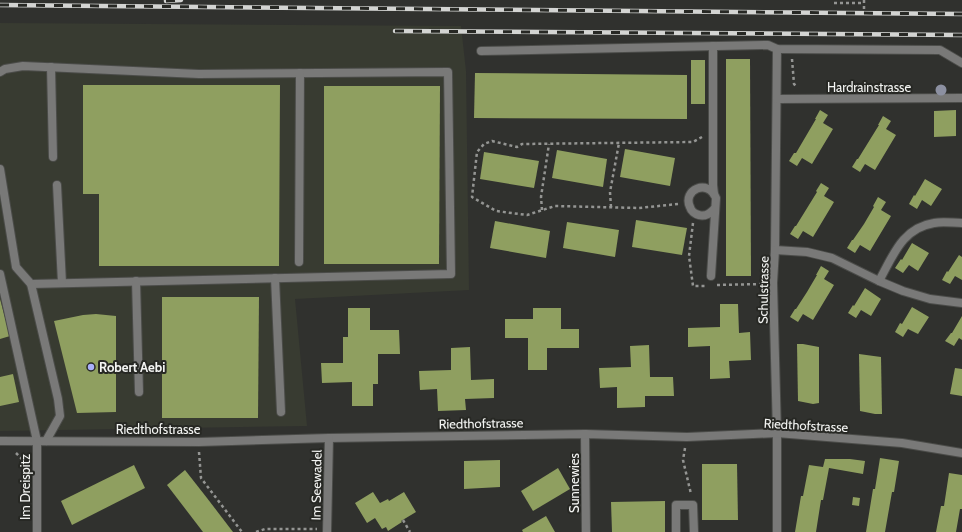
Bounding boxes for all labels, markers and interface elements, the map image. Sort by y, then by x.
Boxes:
street label: Hardrainstrasse [827,79,911,95]
street label: Schulstrasse [754,256,772,324]
place label: Robert Aebi [99,359,165,375]
marker: Robert Aebi [86,362,96,372]
street label: Riedthofstrasse [439,414,524,432]
street label: Riedthofstrasse [763,415,849,435]
street label: Riedthofstrasse [116,421,201,437]
street label: Im Seewadel [307,449,325,521]
street label: Sunnewies [566,453,582,513]
street label: Im Dreispitz [17,454,33,520]

